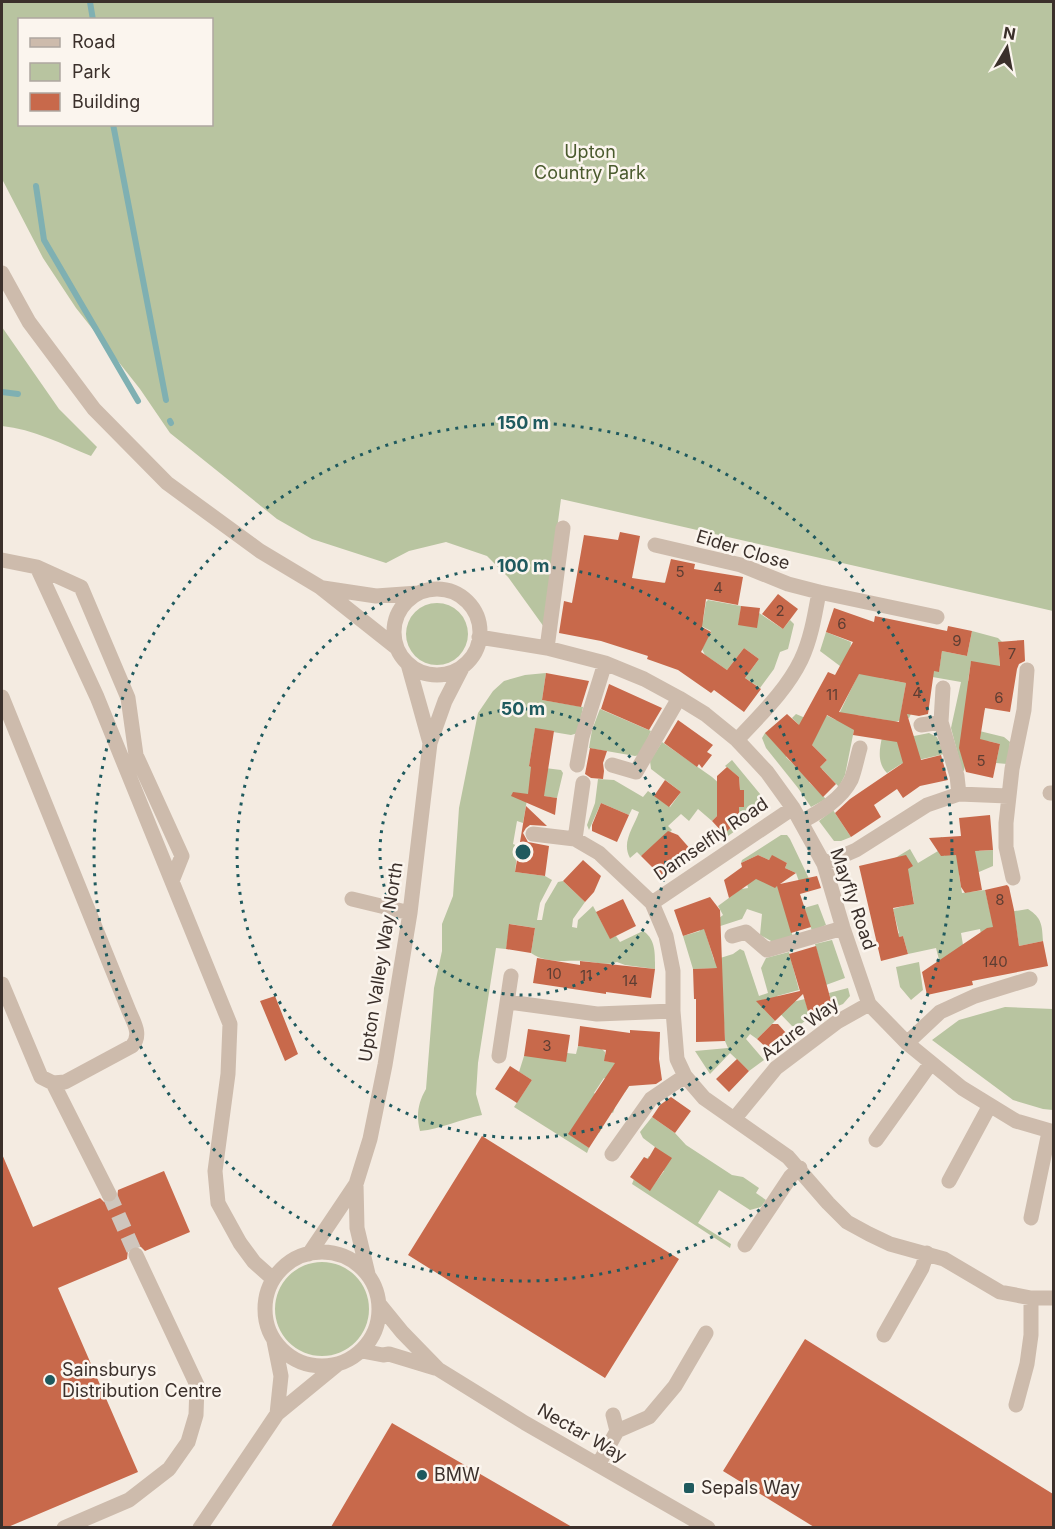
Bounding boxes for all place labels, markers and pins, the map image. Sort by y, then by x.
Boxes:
centre of rings [513,842,533,862]
place label: Sainsburys Distribution Centre [62,1359,222,1401]
marker: Sainsburys Distribution Centre [43,1373,57,1387]
place label: BMW [434,1464,480,1485]
marker: BMW [415,1468,429,1482]
place label: Sepals Way [701,1477,800,1498]
marker: Sepals Way [682,1481,696,1495]

